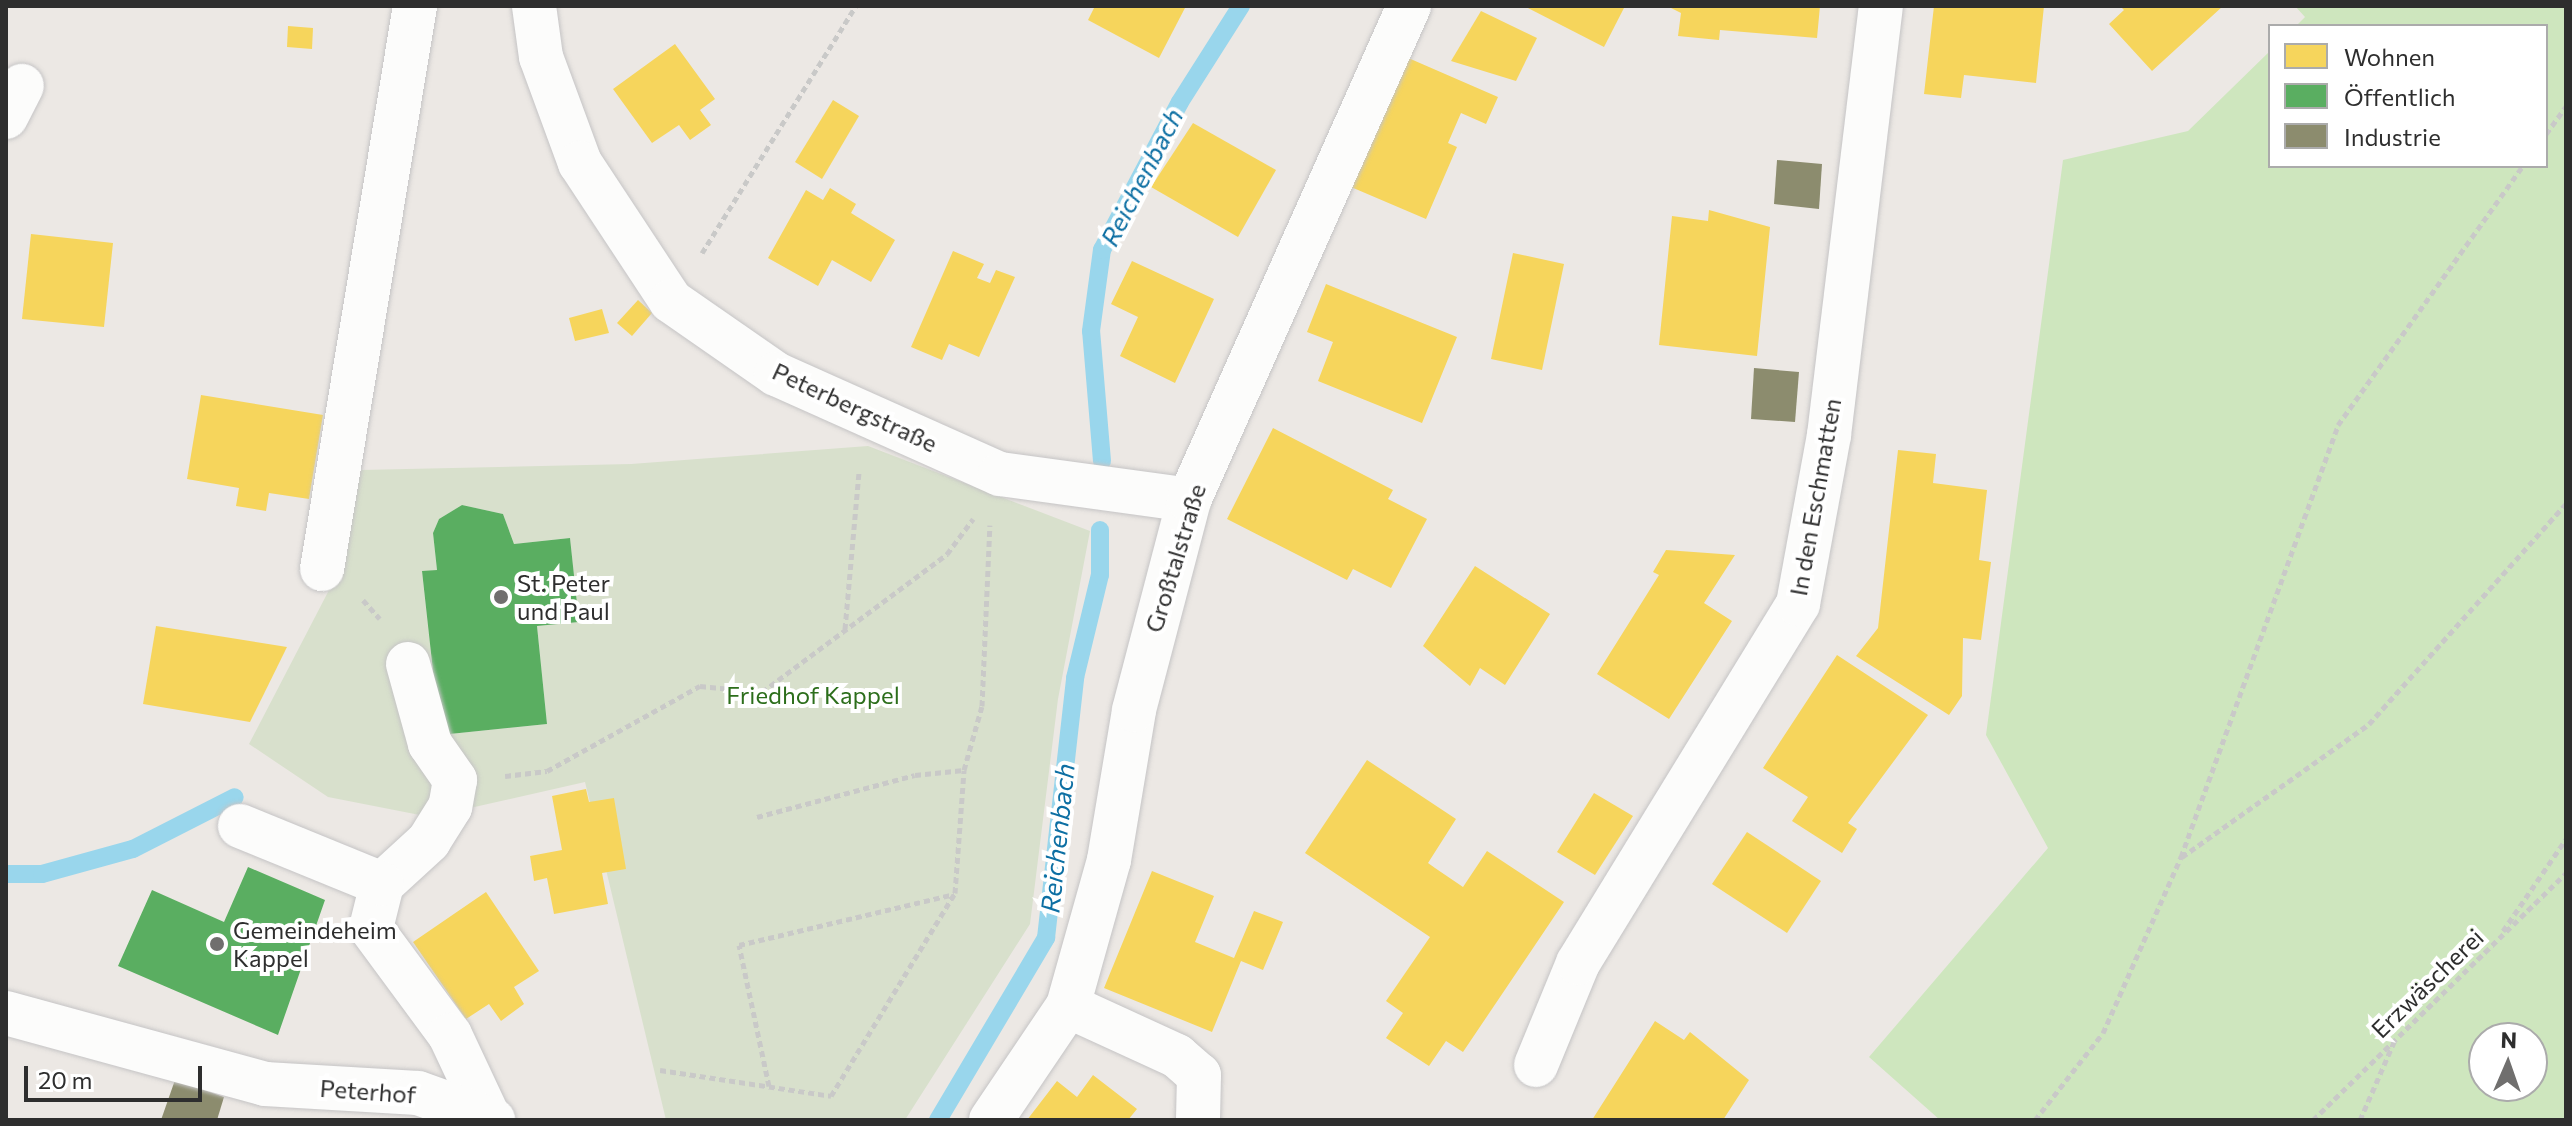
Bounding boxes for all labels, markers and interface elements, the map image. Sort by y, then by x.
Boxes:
legend [2268,24,2548,168]
text: Wohnen [2344,42,2435,71]
text: Öffentlich [2344,82,2456,111]
water label: Reichenbach [1093,103,1189,251]
text: Industrie [2344,122,2441,151]
street label: Peterbergstraße [768,356,942,458]
street label: In den Eschmatten [1783,396,1847,598]
street label: Großtalstraße [1139,480,1211,636]
place label: St. Peter und Paul [517,569,610,625]
marker: St. Peter und Paul [492,588,510,606]
park label: Friedhof Kappel [726,681,900,709]
water label: Reichenbach [1034,762,1080,914]
place label: Gemeindeheim Kappel [233,916,397,972]
street label: Erzwäscherei [2365,922,2489,1044]
marker: Gemeindeheim Kappel [208,935,226,953]
north arrow [2468,1022,2548,1102]
text: N [2500,1026,2518,1053]
scale bar [28,1050,206,1100]
text: 20 m [38,1065,92,1094]
street label: Peterhof [319,1073,417,1109]

